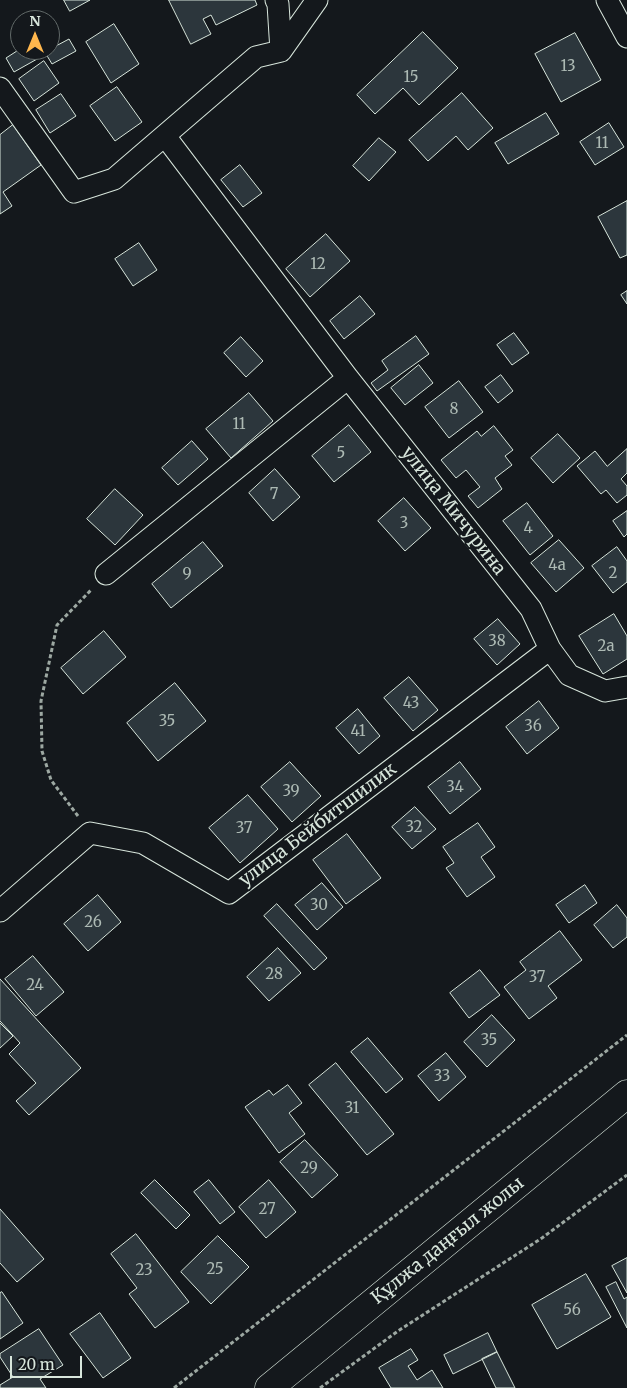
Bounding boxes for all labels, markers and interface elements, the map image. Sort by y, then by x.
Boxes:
north arrow [10,10,60,60]
text: N [29,12,41,30]
house number: 13 [561,58,575,76]
house number: 15 [403,69,419,87]
house number: 11 [595,135,609,153]
house number: 12 [310,256,326,274]
house number: 8 [450,401,458,419]
house number: 11 [232,416,246,434]
street label: улица Мичурина [396,442,510,580]
house number: 5 [337,445,345,463]
house number: 7 [270,486,278,504]
house number: 3 [400,515,408,533]
house number: 4 [523,520,533,538]
house number: 4а [548,557,566,575]
house number: 2 [609,565,617,583]
house number: 9 [182,566,192,584]
house number: 38 [488,633,506,651]
house number: 2а [597,638,615,656]
house number: 43 [403,695,419,713]
house number: 35 [159,713,175,731]
house number: 36 [524,718,542,736]
house number: 41 [351,723,365,741]
street label: улица Бейбитшилик [235,759,401,891]
house number: 34 [446,779,464,797]
house number: 39 [282,783,300,801]
house number: 32 [405,819,423,837]
house number: 37 [236,820,252,838]
house number: 30 [310,897,328,915]
house number: 26 [84,914,102,932]
house number: 28 [265,966,283,984]
house number: 37 [529,969,545,987]
house number: 24 [26,977,44,995]
house number: 35 [481,1032,497,1050]
house number: 33 [434,1068,450,1086]
house number: 31 [345,1100,359,1118]
house number: 29 [300,1160,318,1178]
street label: Құлжа даңғыл жолы [367,1173,529,1309]
house number: 27 [259,1201,275,1219]
house number: 25 [206,1261,224,1279]
house number: 23 [136,1262,152,1280]
house number: 56 [563,1302,581,1320]
scale bar [12,1346,85,1378]
text: 20 m [18,1355,55,1374]

